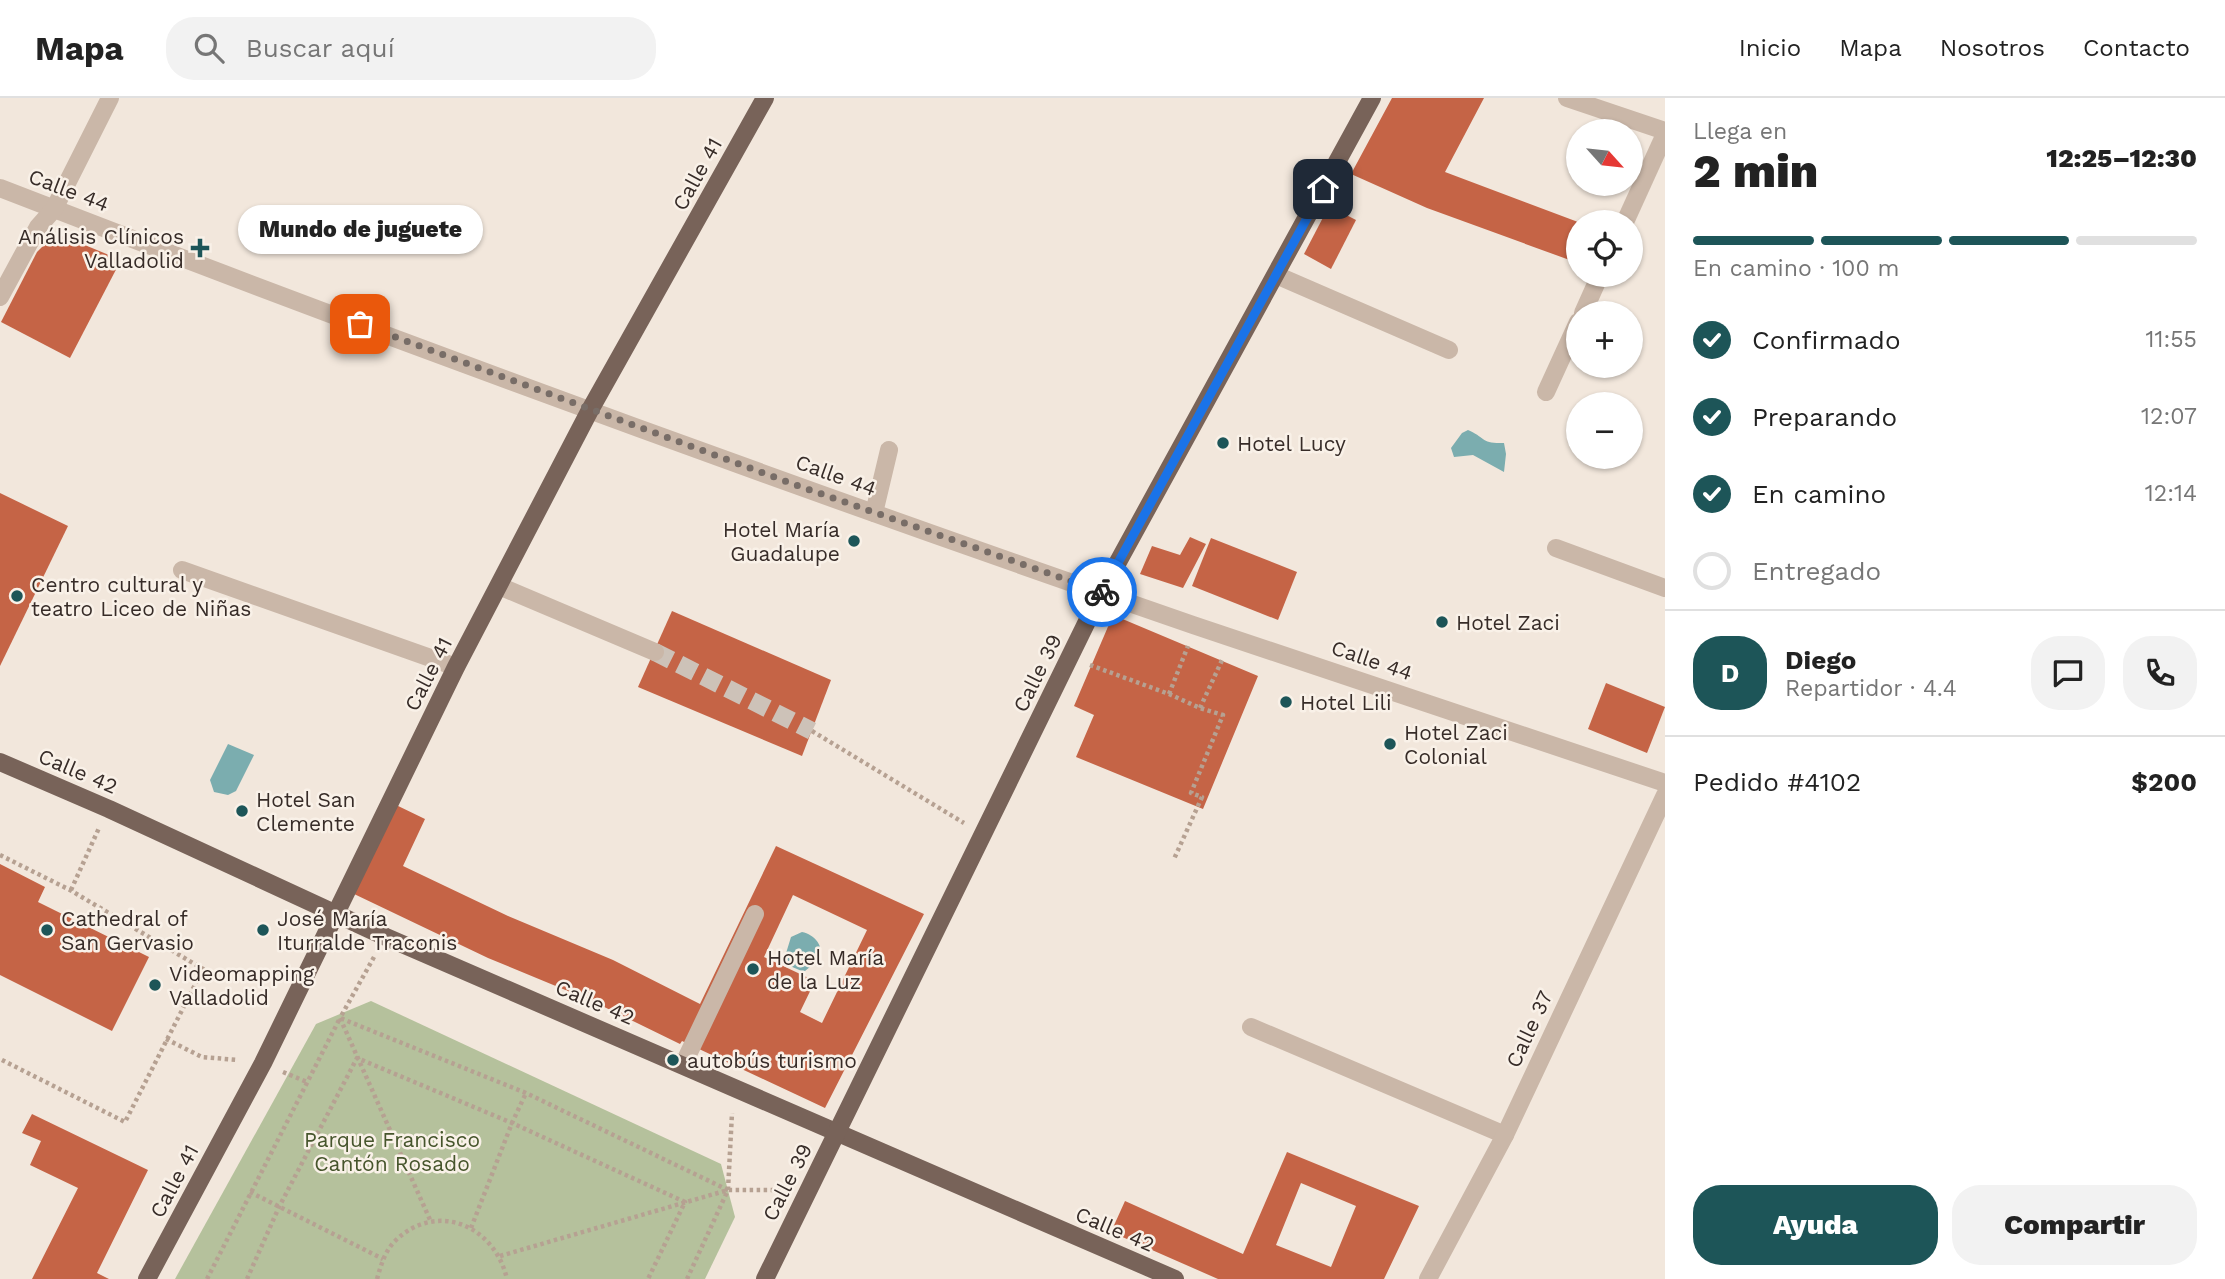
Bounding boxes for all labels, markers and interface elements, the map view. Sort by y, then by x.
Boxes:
search box [166,17,656,80]
text: Mapa [35,29,124,68]
icon: search [190,29,228,67]
text: Buscar aquí [246,33,395,63]
text: Inicio [1739,34,1801,62]
text: Mapa [1839,34,1902,62]
text: Nosotros [1940,34,2045,62]
text: Contacto [2083,34,2190,62]
text: Llega en [1693,118,1787,145]
north arrow [1566,119,1643,196]
map controls [1566,119,1643,469]
street label: Calle 41 [667,133,727,215]
text: 12:25–12:30 [2046,143,2197,173]
text: 2 min [1693,144,1818,198]
pin [1293,159,1353,219]
street label: Calle 44 [25,163,113,217]
icon: home [1304,170,1342,208]
callout: Mundo de juguete [238,205,482,254]
button: locate [1566,210,1643,287]
text: Mundo de juguete [259,216,462,243]
place label: Análisis Clínicos Valladolid [18,224,184,273]
marker: Análisis Clínicos Valladolid [190,238,210,258]
text: En camino · 100 m [1693,255,1900,282]
pin [330,294,390,354]
button: + [1566,301,1643,378]
icon: bag [341,305,379,343]
icon: check [1693,321,1731,359]
text: Confirmado [1752,325,1901,355]
text: 11:55 [2145,326,2197,353]
button: − [1566,392,1643,469]
icon: check [1693,398,1731,436]
text: Preparando [1752,402,1897,432]
text: 12:07 [2141,403,2197,430]
place label: Hotel Lucy [1237,431,1346,456]
marker: Hotel Lucy [1215,435,1231,451]
street label: Calle 44 [792,449,880,501]
icon: check [1693,475,1731,513]
text: En camino [1752,479,1886,509]
text: 12:14 [2145,480,2197,507]
place label: Hotel María Guadalupe [723,517,840,566]
marker: Hotel María Guadalupe [846,533,862,549]
text: Entregado [1752,556,1881,586]
courier [1067,557,1137,627]
place label: Centro cultural y teatro Liceo de Niñas [31,572,251,621]
icon: bike [1083,573,1121,611]
marker: Centro cultural y teatro Liceo de Niñas [9,588,25,604]
place label: Hotel Zaci [1456,610,1560,635]
marker: Hotel Zaci [1434,614,1450,630]
street label: Calle 39 [1007,630,1067,716]
street label: Calle 41 [399,633,457,715]
street label: Calle 44 [1328,634,1416,686]
button: chat [2031,636,2105,710]
button: phone [2123,636,2197,710]
text: Diego [1785,645,1856,675]
text: D [1721,658,1739,688]
text: Repartidor · 4.4 [1785,675,1957,702]
place label: Hotel Lili [1300,690,1392,715]
marker: Hotel Lili [1278,694,1294,710]
place label: Hotel Zaci Colonial [1404,720,1508,769]
marker: Hotel Zaci Colonial [1382,736,1398,752]
street label: Calle 42 [35,743,121,799]
text: Pedido #4102 [1693,767,1861,797]
text: $200 [2131,767,2197,797]
place label: Hotel San Clemente [256,787,356,836]
marker: Hotel San Clemente [234,803,250,819]
place label: Cathedral of San Gervasio [61,906,194,955]
place label: José María Iturralde Traconis [277,906,457,955]
marker: Cathedral of San Gervasio [39,922,55,938]
marker: José María Iturralde Traconis [255,922,271,938]
place label: Hotel María de la Luz [767,945,884,994]
place label: Videomapping Valladolid [169,961,315,1010]
marker: Hotel María de la Luz [745,961,761,977]
street label: Calle 42 [552,974,638,1030]
marker: Videomapping Valladolid [147,977,163,993]
street label: Calle 37 [1500,987,1558,1071]
place label: autobús turismo [687,1048,857,1073]
marker: autobús turismo [665,1052,681,1068]
park label: Parque Francisco Cantón Rosado [304,1127,480,1176]
street label: Calle 39 [757,1139,817,1225]
street label: Calle 41 [144,1140,204,1222]
button: Ayuda [1693,1185,1938,1265]
button: Compartir [1952,1185,2197,1265]
street label: Calle 42 [1072,1201,1158,1257]

